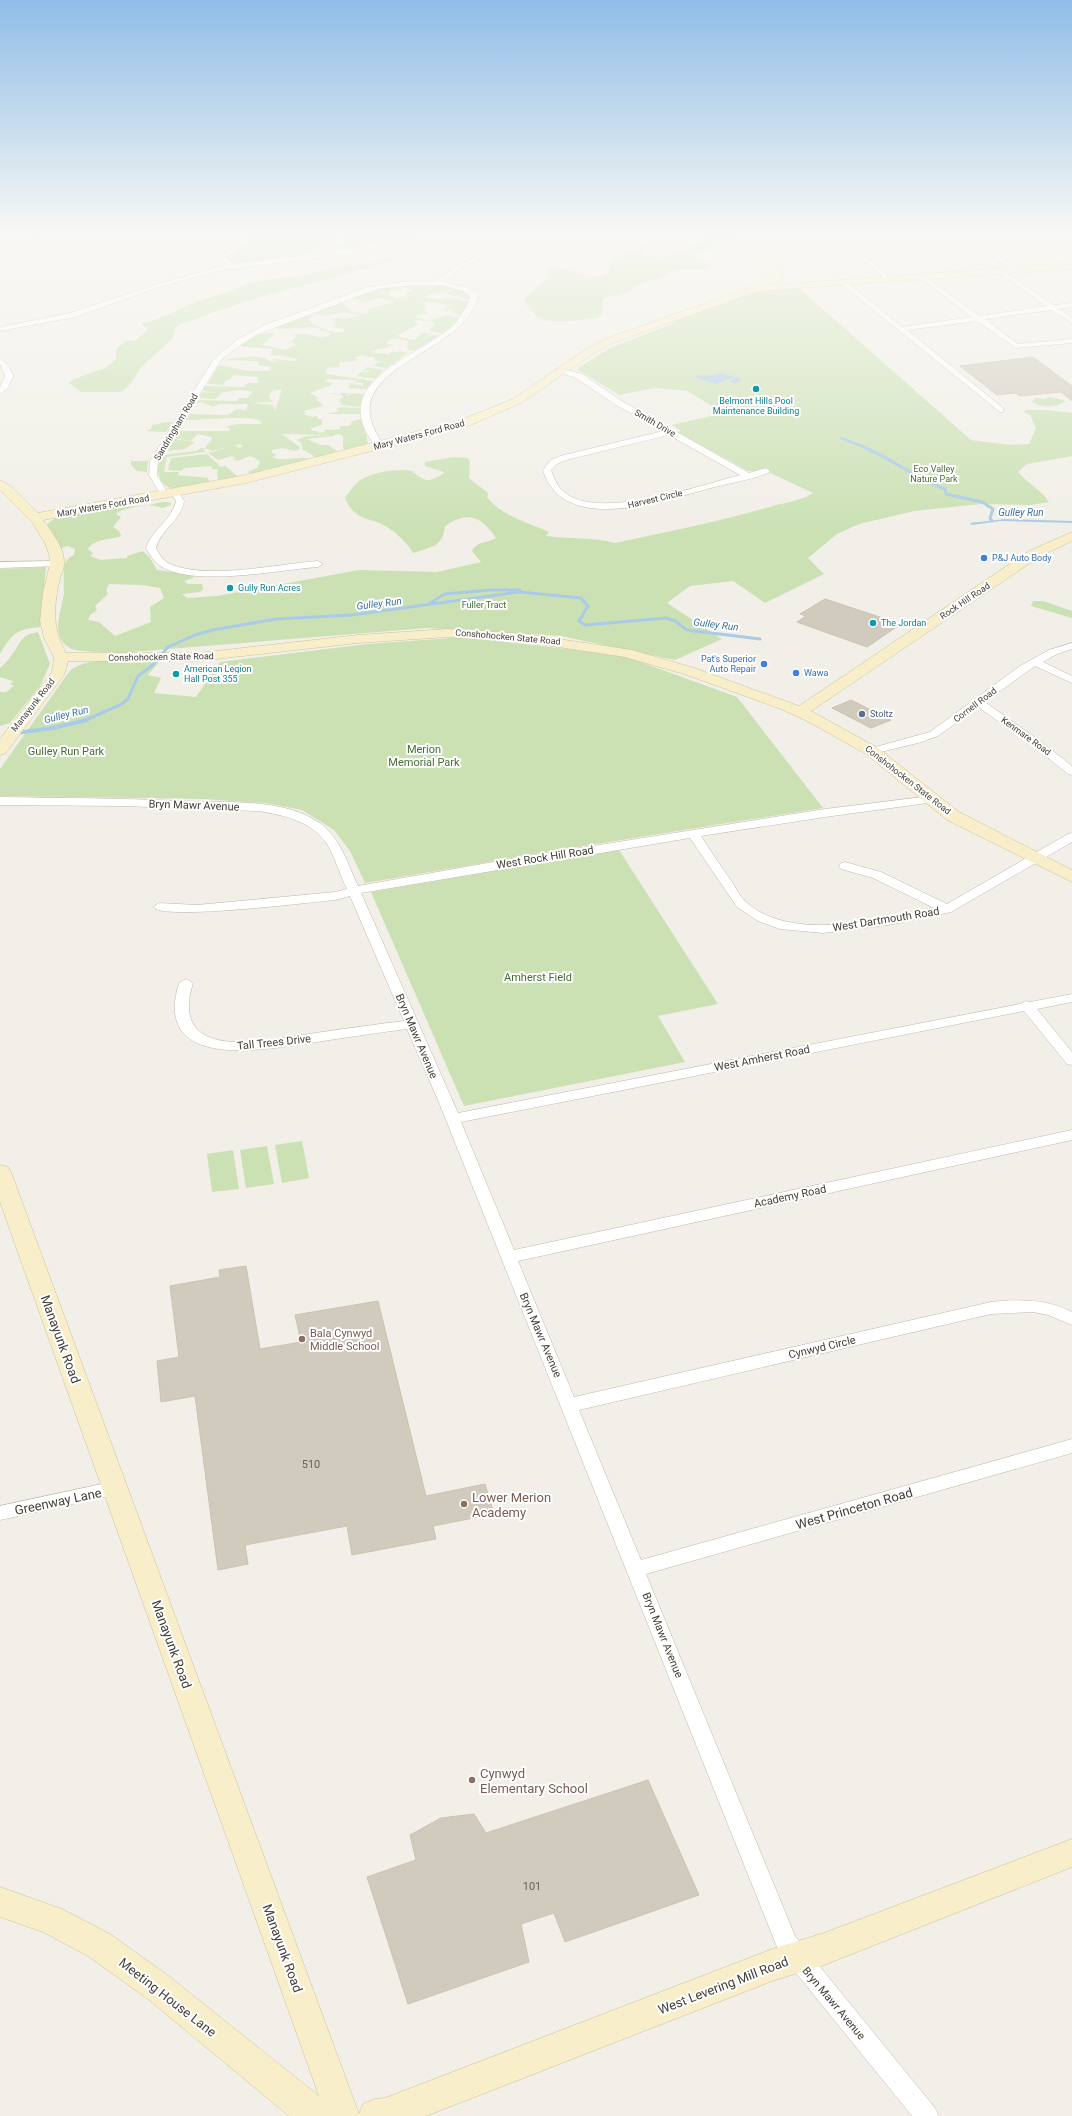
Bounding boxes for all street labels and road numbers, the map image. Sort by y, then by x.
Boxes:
street label: Sandringham Road [152,392,200,462]
street label: Smith Drive [633,407,678,439]
street label: Mary Waters Ford Road [372,418,466,452]
street label: Harvest Circle [627,488,684,510]
street label: Mary Waters Ford Road [56,493,150,519]
street label: Rock Hill Road [938,581,992,621]
street label: Conshohocken State Road [455,627,561,647]
street label: Conshohocken State Road [108,651,214,663]
street label: Manayunk Road [9,677,57,733]
street label: Cornell Road [952,686,998,724]
street label: Kenmare Road [999,715,1053,757]
street label: Conshohocken State Road [863,744,953,816]
street label: Bryn Mawr Avenue [148,797,240,814]
street label: West Rock Hill Road [495,843,595,872]
street label: West Dartmouth Road [832,905,940,934]
street label: Bryn Mawr Avenue [393,992,440,1081]
street label: Tall Trees Drive [236,1032,312,1053]
street label: West Amherst Road [713,1043,811,1074]
street label: Academy Road [753,1182,828,1211]
street label: Bryn Mawr Avenue [517,1291,564,1380]
street label: Manayunk Road [38,1293,83,1385]
street label: Cynwyd Circle [787,1333,857,1362]
street label: Greenway Lane [13,1485,103,1518]
street label: West Princeton Road [794,1485,914,1532]
street label: Bryn Mawr Avenue [639,1591,686,1680]
street label: Manayunk Road [149,1598,194,1690]
street label: Manayunk Road [260,1902,305,1994]
street label: West Levering Mill Road [656,1954,791,2017]
street label: Meeting House Lane [116,1955,219,2040]
street label: Bryn Mawr Avenue [799,1964,868,2042]

